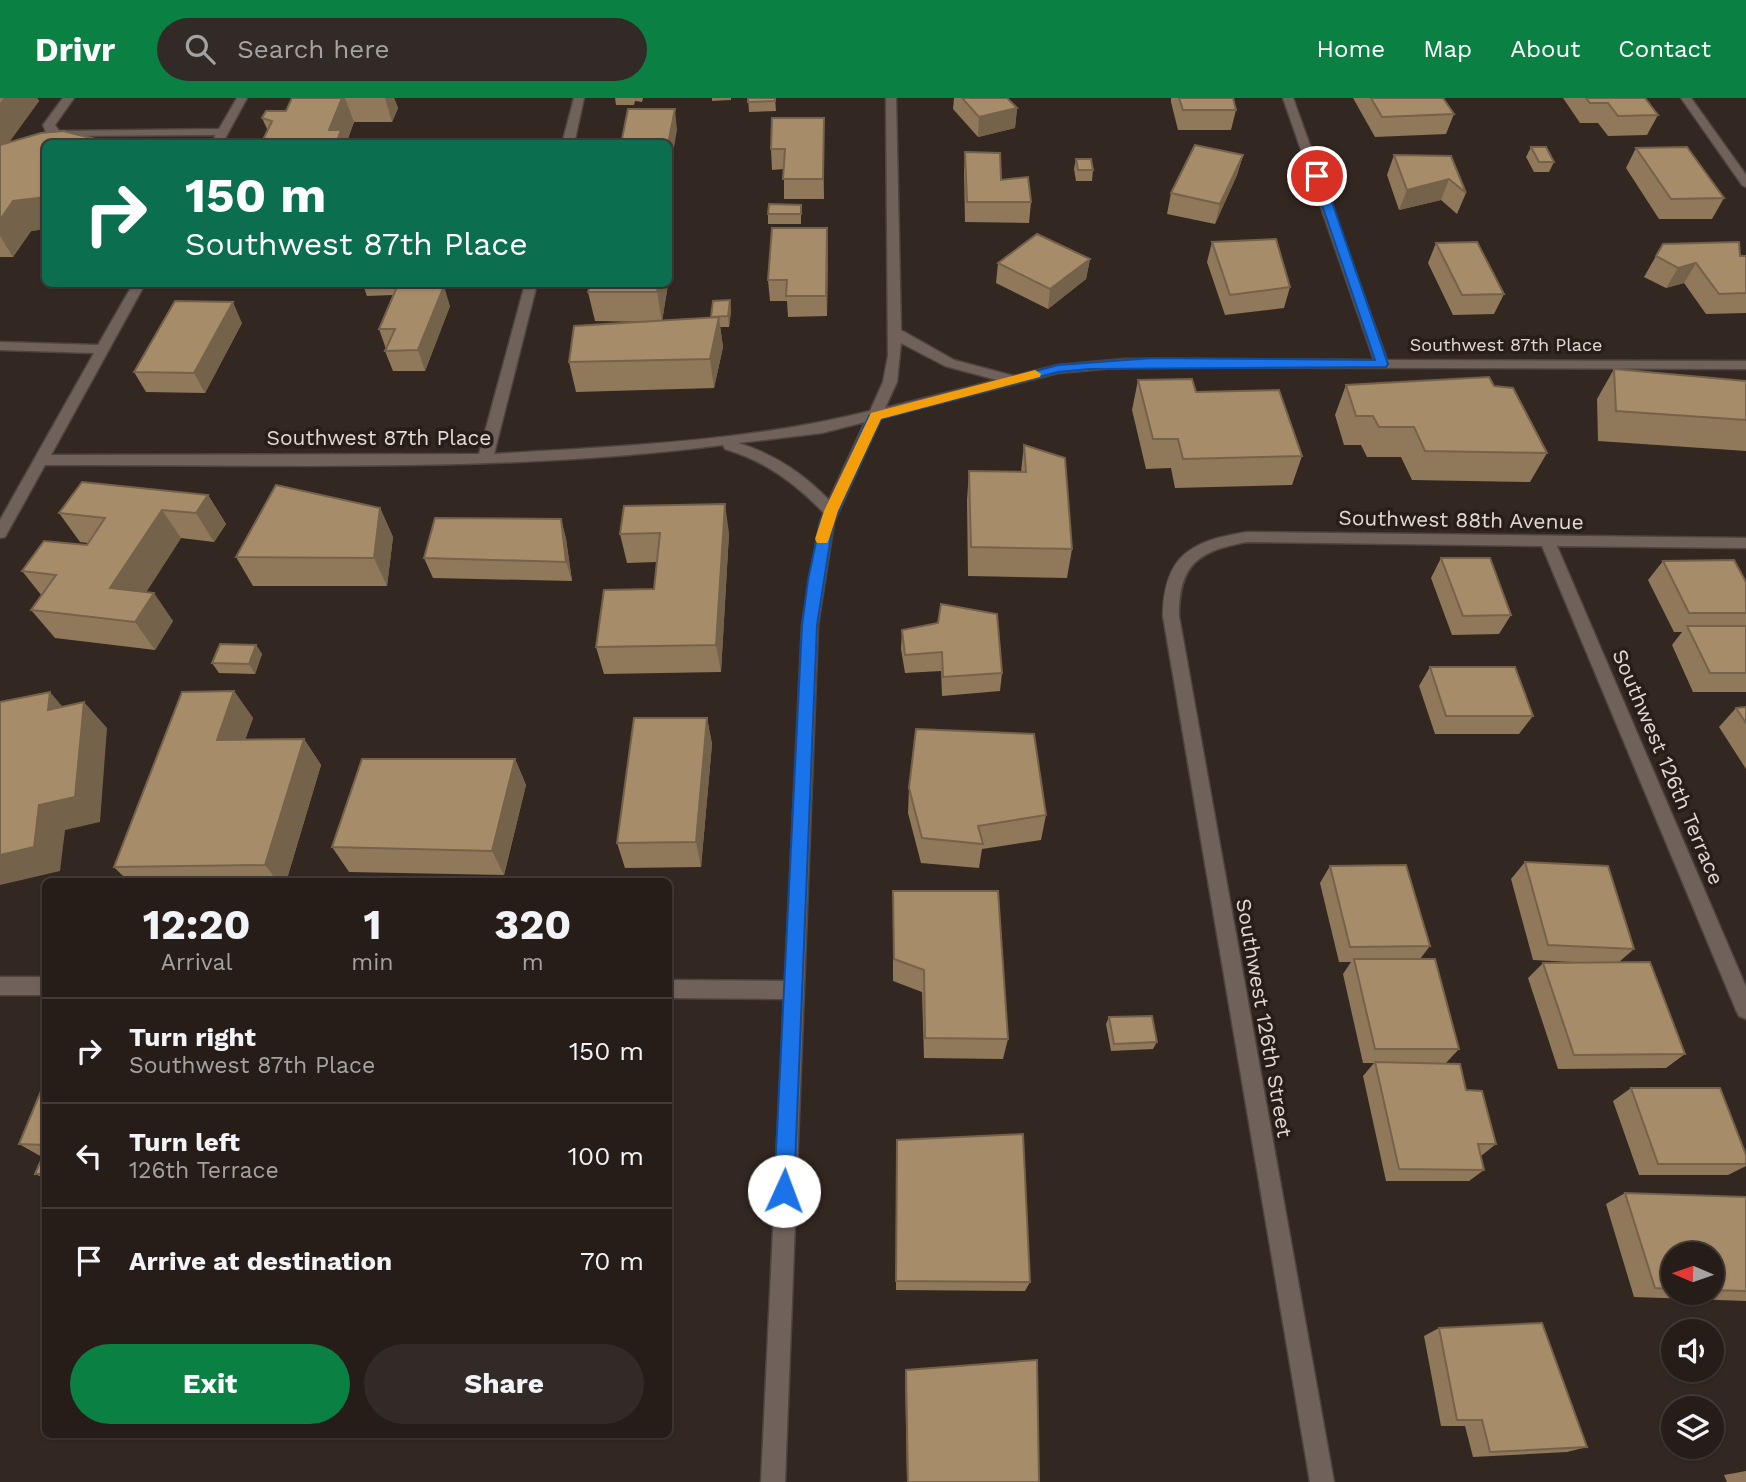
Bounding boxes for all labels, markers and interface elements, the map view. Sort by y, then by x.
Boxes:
search box [157,18,647,81]
text: Drivr [35,30,115,69]
icon: search [181,30,219,68]
text: Search here [237,34,390,64]
text: Home [1317,35,1385,63]
text: Map [1423,35,1472,63]
text: About [1510,35,1580,63]
text: Contact [1618,35,1711,63]
pin [1287,146,1347,206]
icon: arrive [1298,157,1336,195]
text: 150 m [185,166,326,224]
icon: right [70,168,161,259]
text: Southwest 87th Place [185,225,528,263]
street label: Southwest 87th Place [1410,334,1602,355]
street label: Southwest 87th Place [267,425,491,450]
street label: Southwest 88th Avenue [1338,505,1584,534]
street label: Southwest 126th Terrace [1607,645,1729,888]
street label: Southwest 126th Street [1231,897,1298,1139]
text: 12:20 [143,900,251,949]
text: 1 [363,900,382,949]
text: 320 [494,900,571,949]
text: Arrival [161,949,233,976]
text: min [351,949,394,976]
text: m [522,949,544,976]
text: Turn right [129,1022,256,1052]
icon: right [70,1032,108,1070]
text: 150 m [569,1036,644,1066]
text: Southwest 87th Place [129,1052,375,1079]
text: Turn left [129,1127,240,1157]
icon: left [70,1137,108,1175]
text: 100 m [568,1141,644,1171]
position arrow [747,1154,821,1228]
text: 126th Terrace [129,1157,279,1184]
icon: arrive [70,1242,108,1280]
north arrow [1661,1242,1724,1306]
map controls [1661,1242,1724,1459]
text: Arrive at destination [129,1246,392,1276]
text: 70 m [580,1246,644,1276]
button: sound [1661,1319,1724,1382]
button: Exit [70,1344,350,1424]
button: Share [364,1344,644,1424]
button: layers [1661,1396,1724,1459]

